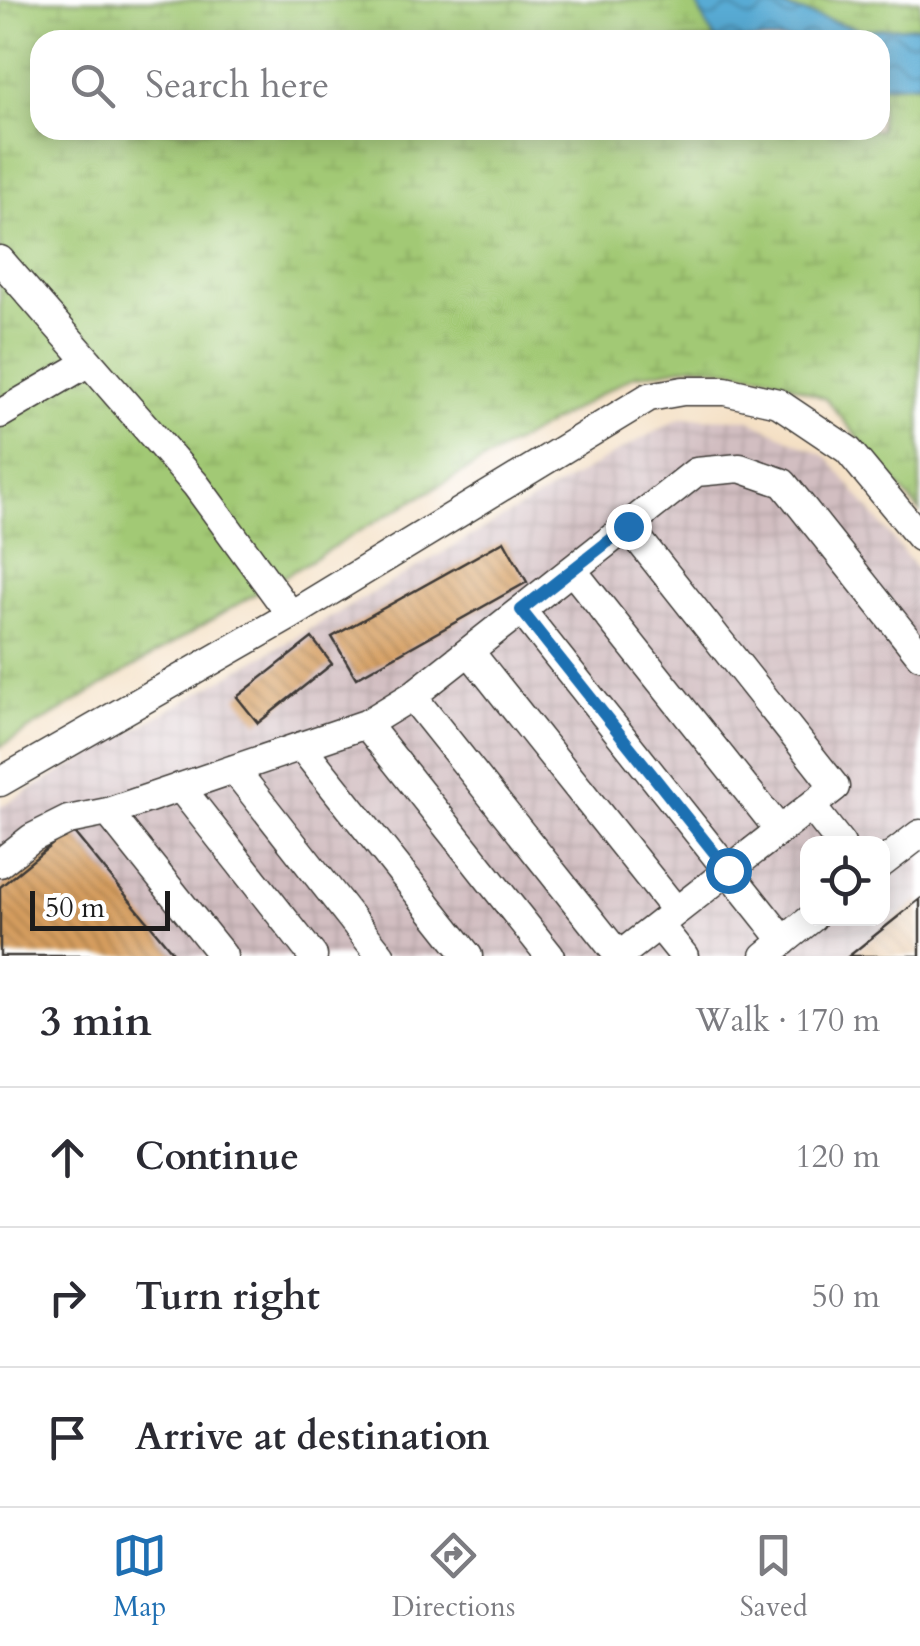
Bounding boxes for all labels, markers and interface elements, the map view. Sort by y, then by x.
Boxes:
search box [30,30,890,140]
icon: search [65,58,120,113]
text: Search here [145,59,329,111]
route end [606,504,652,550]
map controls [800,836,890,926]
button: locate [800,836,890,926]
route start [706,848,752,894]
scale bar [30,886,170,930]
text: 50 m [45,889,105,927]
text: 3 min [40,993,152,1050]
text: Walk · 170 m [695,999,880,1043]
icon: ahead [40,1130,95,1185]
text: Continue [135,1131,299,1183]
text: 120 m [795,1135,880,1179]
icon: right [40,1270,95,1325]
text: Turn right [135,1271,320,1323]
text: 50 m [812,1275,880,1319]
icon: arrive [40,1410,95,1465]
text: Arrive at destination [135,1411,490,1463]
tab: Map [112,1528,167,1626]
tab: Directions [392,1528,515,1626]
tab: Saved [740,1528,808,1626]

